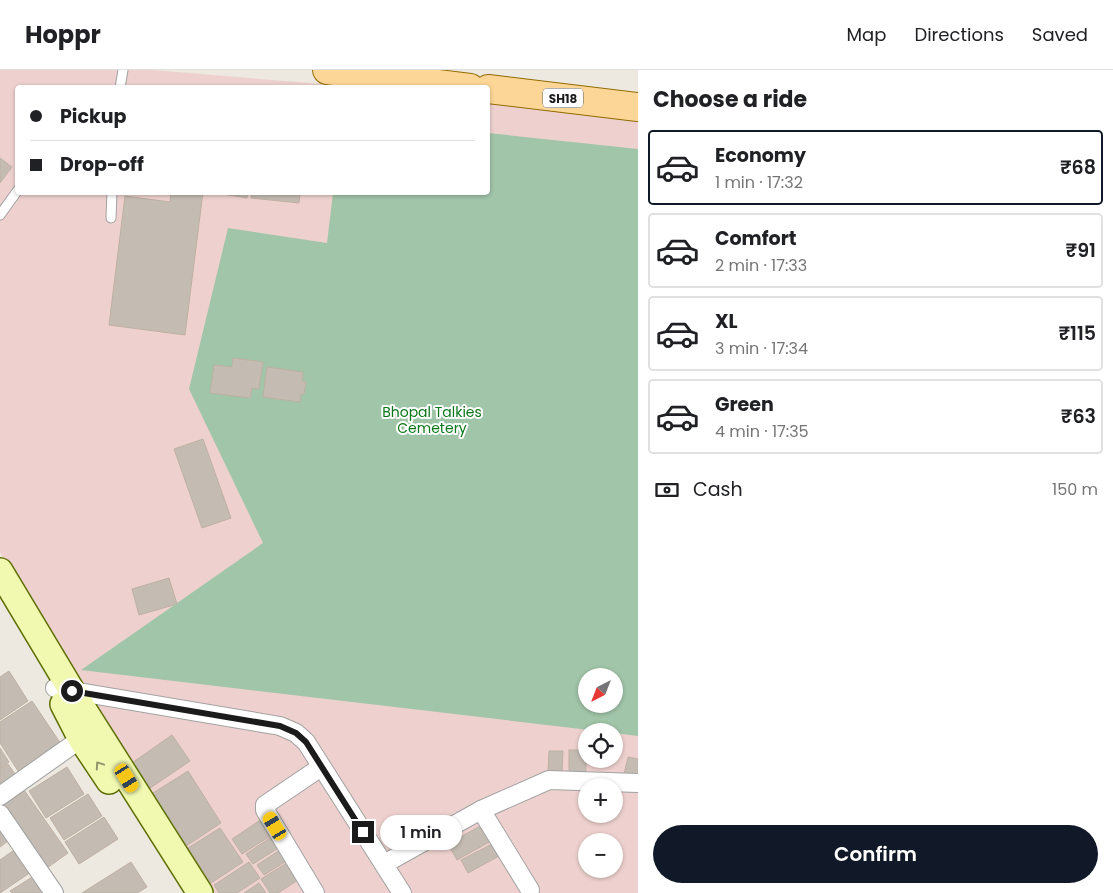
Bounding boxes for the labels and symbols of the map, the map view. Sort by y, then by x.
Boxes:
road number: SH18 [543,88,583,108]
park label: Bhopal Talkies Cemetery [382,402,482,438]
north arrow [578,668,622,712]
route start [61,680,83,702]
car [112,761,141,795]
one-way arrow [96,762,105,771]
car [260,809,289,843]
callout: 1 min [380,814,463,850]
route end [352,821,374,843]

